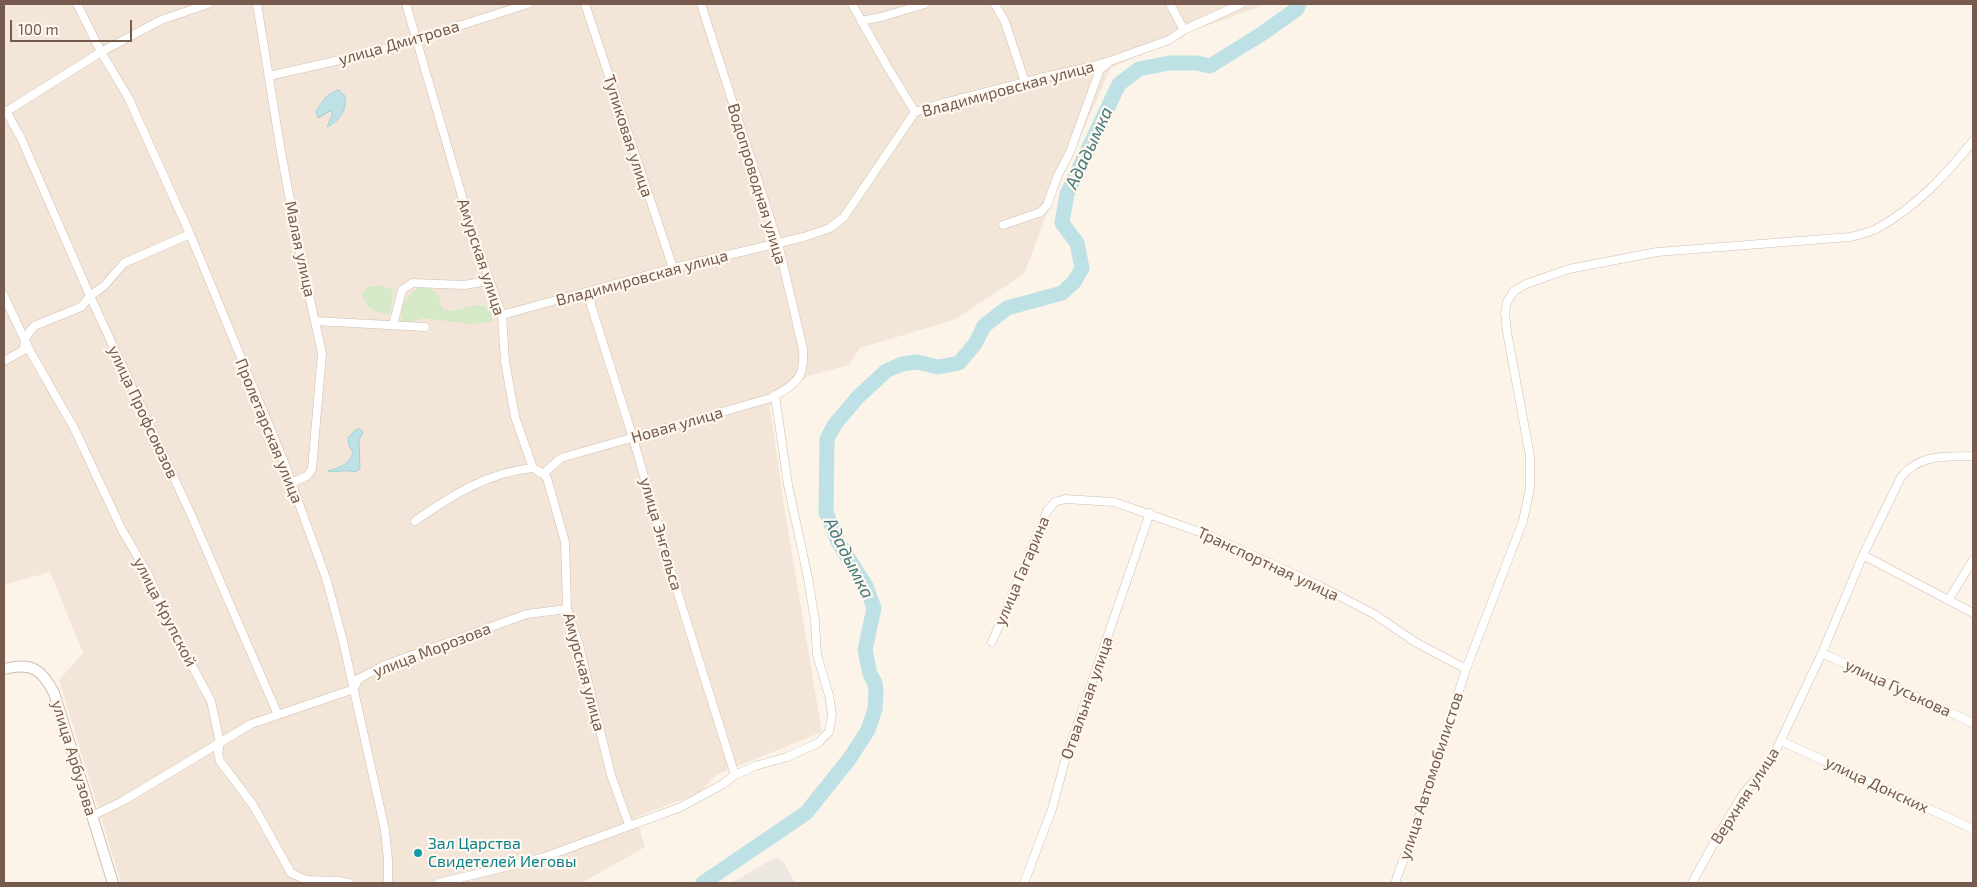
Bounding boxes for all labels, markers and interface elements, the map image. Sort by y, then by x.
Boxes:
scale bar [12,10,135,42]
street label: улица Дмитрова [336,17,462,69]
text: 100 m [18,20,59,38]
street label: Владимировская улица [920,57,1096,121]
street label: Тупиковая улица [599,72,657,200]
street label: Водопроводная улица [723,101,791,267]
water label: Ададымка [1061,104,1117,192]
street label: Амурская улица [453,196,509,318]
street label: Малая улица [280,199,320,299]
street label: Владимировская улица [554,246,730,310]
street label: улица Профсоюзов [104,342,182,482]
street label: Пролетарская улица [231,356,307,506]
street label: Новая улица [629,403,725,447]
street label: улица Энгельса [636,475,686,593]
water label: Ададымка [819,514,879,602]
street label: улица Гагарина [990,514,1054,628]
street label: Транспортная улица [1194,523,1342,605]
street label: улица Крупской [129,554,201,670]
street label: Амурская улица [559,611,609,733]
street label: улица Морозова [370,619,494,681]
street label: Отвальная улица [1057,634,1117,762]
street label: улица Гуськова [1842,655,1954,721]
street label: улица Автомобилистов [1395,690,1467,862]
street label: улица Арбузова [47,698,101,818]
street label: Верхняя улица [1707,744,1783,848]
street label: улица Донских [1822,753,1932,817]
place label: Зал Царства Свидетелей Иеговы [428,834,576,872]
marker: Зал Царства Свидетелей Иеговы [412,847,424,859]

